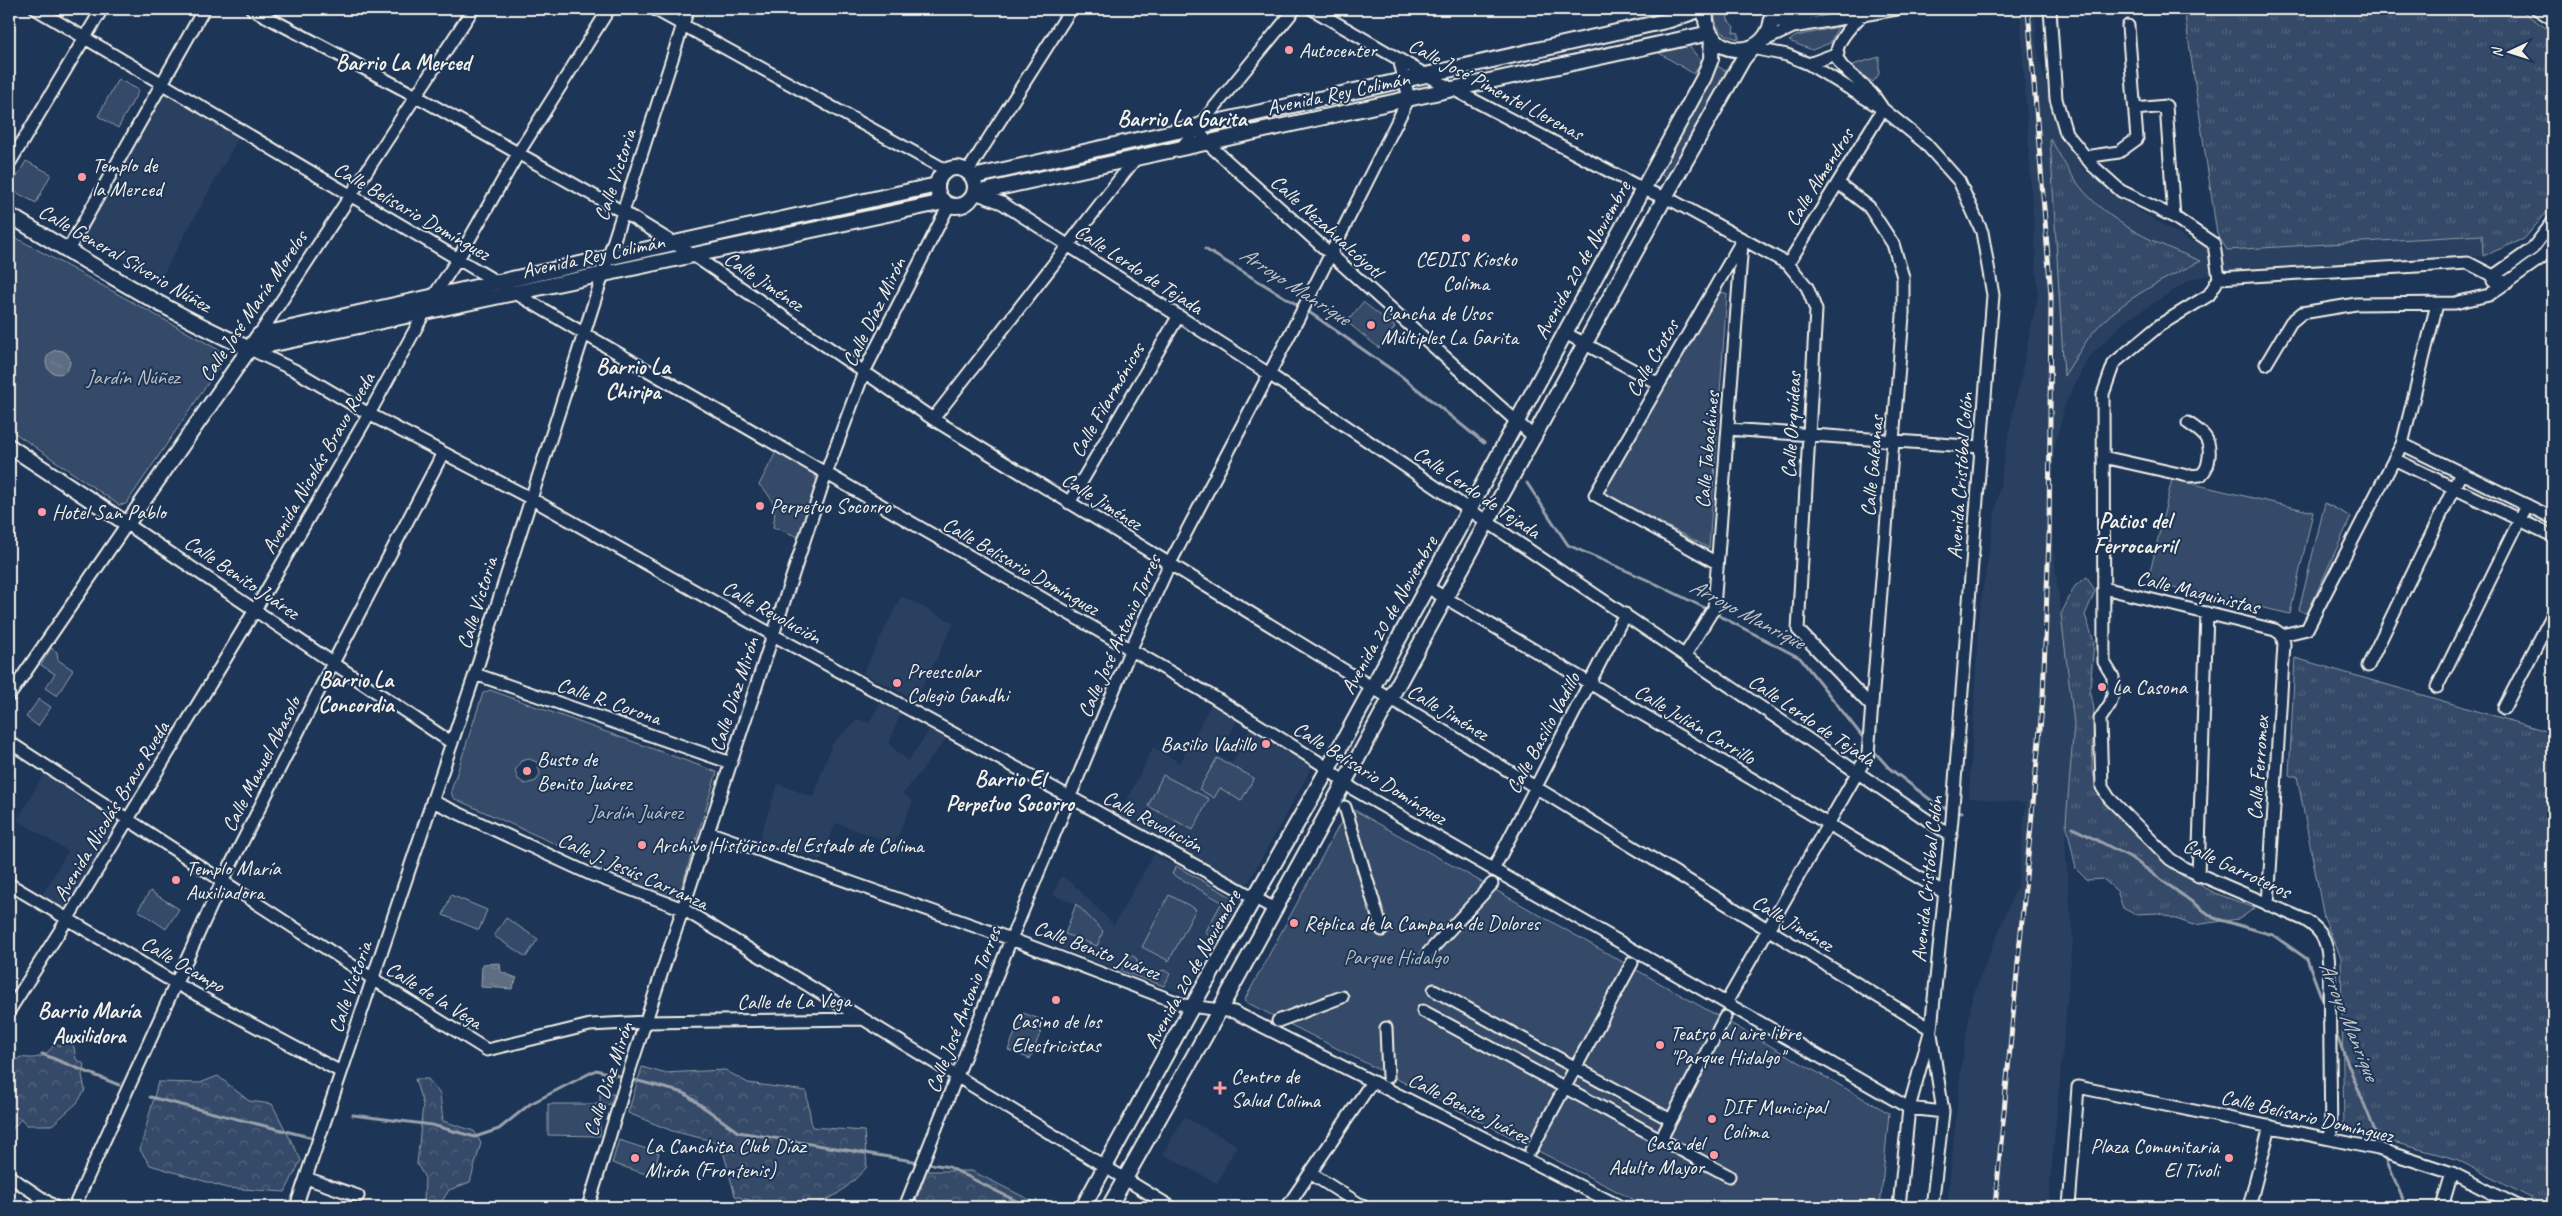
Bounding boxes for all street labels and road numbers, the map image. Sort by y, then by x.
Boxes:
street label: Calle José Pimentel Llerenas [1404,32,1589,147]
street label: Avenida Rey Colimán [1264,65,1412,121]
street label: Calle Almendros [1779,122,1860,231]
street label: Calle Victoria [588,124,643,224]
street label: Calle Belisario Domínguez [329,156,496,267]
street label: Calle Nezahualcóyotl [1265,169,1391,286]
street label: Avenida 20 de Noviembre [1528,175,1637,344]
street label: Calle General Silverio Núñez [34,198,218,319]
street label: Calle Lerdo de Tejada [1070,218,1209,321]
street label: Calle José María Morelos [193,224,314,386]
street label: Avenida Rey Colimán [519,228,667,284]
street label: Calle Jiménez [719,245,811,318]
street label: Calle Díaz Mirón [836,253,912,371]
street label: Calle Crotos [1620,313,1685,401]
street label: Calle Filarmónicos [1064,337,1151,462]
street label: Avenida Nicolás Bravo Rueda [255,366,381,558]
street label: Calle Orquídeas [1775,369,1807,479]
street label: Calle Tabachines [1689,389,1725,509]
street label: Avenida Cristóbal Colón [1941,391,1979,560]
street label: Calle Galeanas [1855,413,1890,518]
street label: Calle Lerdo de Tejada [1409,440,1547,545]
street label: Calle Jiménez [1057,466,1149,537]
street label: Calle Belisario Domínguez [938,511,1105,622]
street label: Calle Benito Juárez [180,529,306,626]
street label: Avenida 20 de Noviembre [1335,530,1444,699]
street label: Calle José Antonio Torres [1071,549,1167,721]
street label: Calle Victoria [451,552,504,652]
street label: Calle Maquinistas [2134,564,2264,620]
street label: Calle Revolución [718,574,827,650]
street label: Calle Díaz Mirón [703,633,765,754]
street label: Calle Basilio Vadillo [1500,667,1587,798]
street label: Calle Lerdo de Tejada [1744,668,1882,773]
street label: Calle R. Corona [554,671,667,732]
street label: Calle Jiménez [1403,678,1495,748]
street label: Calle Julián Carrillo [1630,678,1761,771]
street label: Calle Manuel Abasolo [216,690,307,836]
street label: Calle Ferromex [2241,713,2275,821]
street label: Avenida Nicolás Bravo Rueda [47,715,176,906]
street label: Calle Belisario Domínguez [1288,715,1453,831]
street label: Calle Revolución [1099,784,1208,858]
street label: Avenida Cristóbal Colón [1905,794,1949,963]
street label: Calle J. Jesús Carranza [554,826,714,917]
street label: Calle Garroteros [2179,832,2297,905]
street label: Avenida 20 de Noviembre [1138,884,1247,1053]
street label: Calle Jiménez [1748,889,1840,959]
street label: Calle Benito Juárez [1030,914,1166,987]
street label: Calle José Antonio Torres [919,922,1007,1096]
street label: Calle Ocampo [137,930,231,999]
street label: Calle Victoria [322,936,378,1036]
street label: Calle de la Vega [381,955,489,1036]
street label: Calle de La Vega [737,987,854,1015]
street label: Calle Díaz Mirón [577,1018,639,1139]
street label: Calle Benito Juárez [1404,1066,1536,1151]
street label: Calle Belisario Domínguez [2218,1084,2397,1149]

